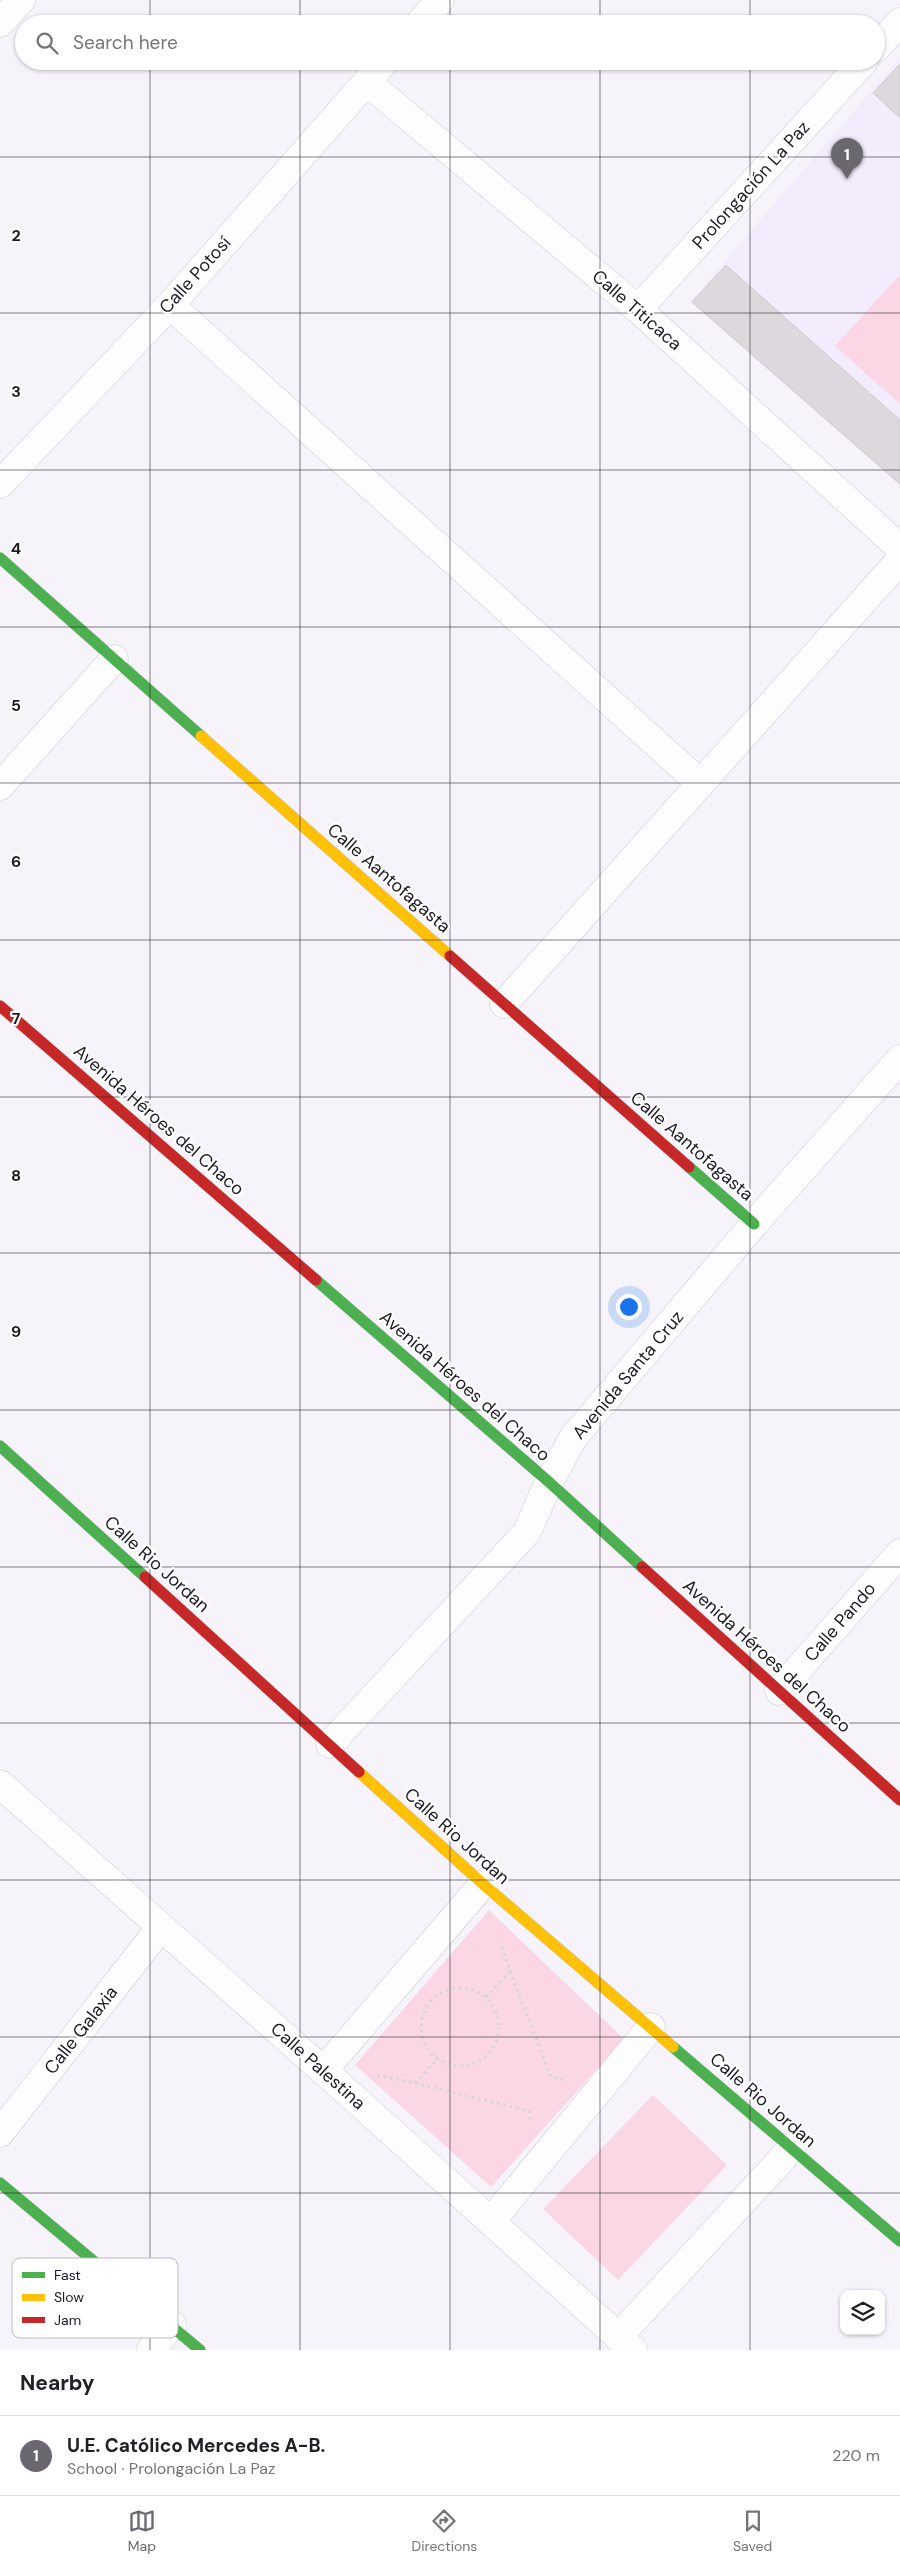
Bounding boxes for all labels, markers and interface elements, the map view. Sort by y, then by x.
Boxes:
search box [15,15,885,70]
icon: search [33,29,61,57]
text: Search here [73,30,178,55]
street label: Prolongación La Paz [687,116,815,254]
pin: 1 [831,138,863,179]
text: 2 [11,225,21,246]
street label: Calle Potosí [154,231,236,319]
street label: Calle Titicaca [587,264,687,356]
text: 3 [11,381,21,402]
text: 4 [11,538,21,559]
text: 5 [11,695,21,716]
street label: Calle Aantofagasta [322,818,456,938]
text: 6 [11,851,21,872]
text: 7 [12,1008,21,1029]
street label: Avenida Héroes del Chaco [69,1039,249,1201]
street label: Calle Aantofagasta [625,1086,759,1206]
text: 8 [11,1165,21,1186]
your location [616,1294,642,1320]
street label: Avenida Héroes del Chaco [375,1305,555,1467]
street label: Avenida Santa Cruz [567,1306,689,1444]
text: 9 [11,1321,21,1342]
street label: Calle Rio Jordan [99,1510,215,1618]
street label: Avenida Héroes del Chaco [678,1574,856,1738]
street label: Calle Pando [799,1577,881,1667]
street label: Calle Rio Jordan [399,1782,515,1890]
street label: Calle Galaxia [39,1981,123,2079]
street label: Calle Palestina [265,2017,371,2115]
street label: Calle Rio Jordan [705,2047,821,2153]
legend [12,2258,178,2338]
text: Fast [54,2266,81,2284]
text: Slow [54,2288,84,2306]
map controls [840,2290,885,2335]
button: layers [840,2290,885,2335]
text: Jam [54,2311,81,2329]
text: Nearby [20,2369,94,2397]
text: U.E. Católico Mercedes A-B. [67,2433,325,2458]
text: 1 [33,2445,39,2466]
text: 220 m [832,2445,880,2466]
text: School · Prolongación La Paz [67,2458,275,2479]
tab: Map [128,2507,156,2555]
tab: Directions [412,2507,477,2555]
tab: Saved [733,2507,772,2555]

